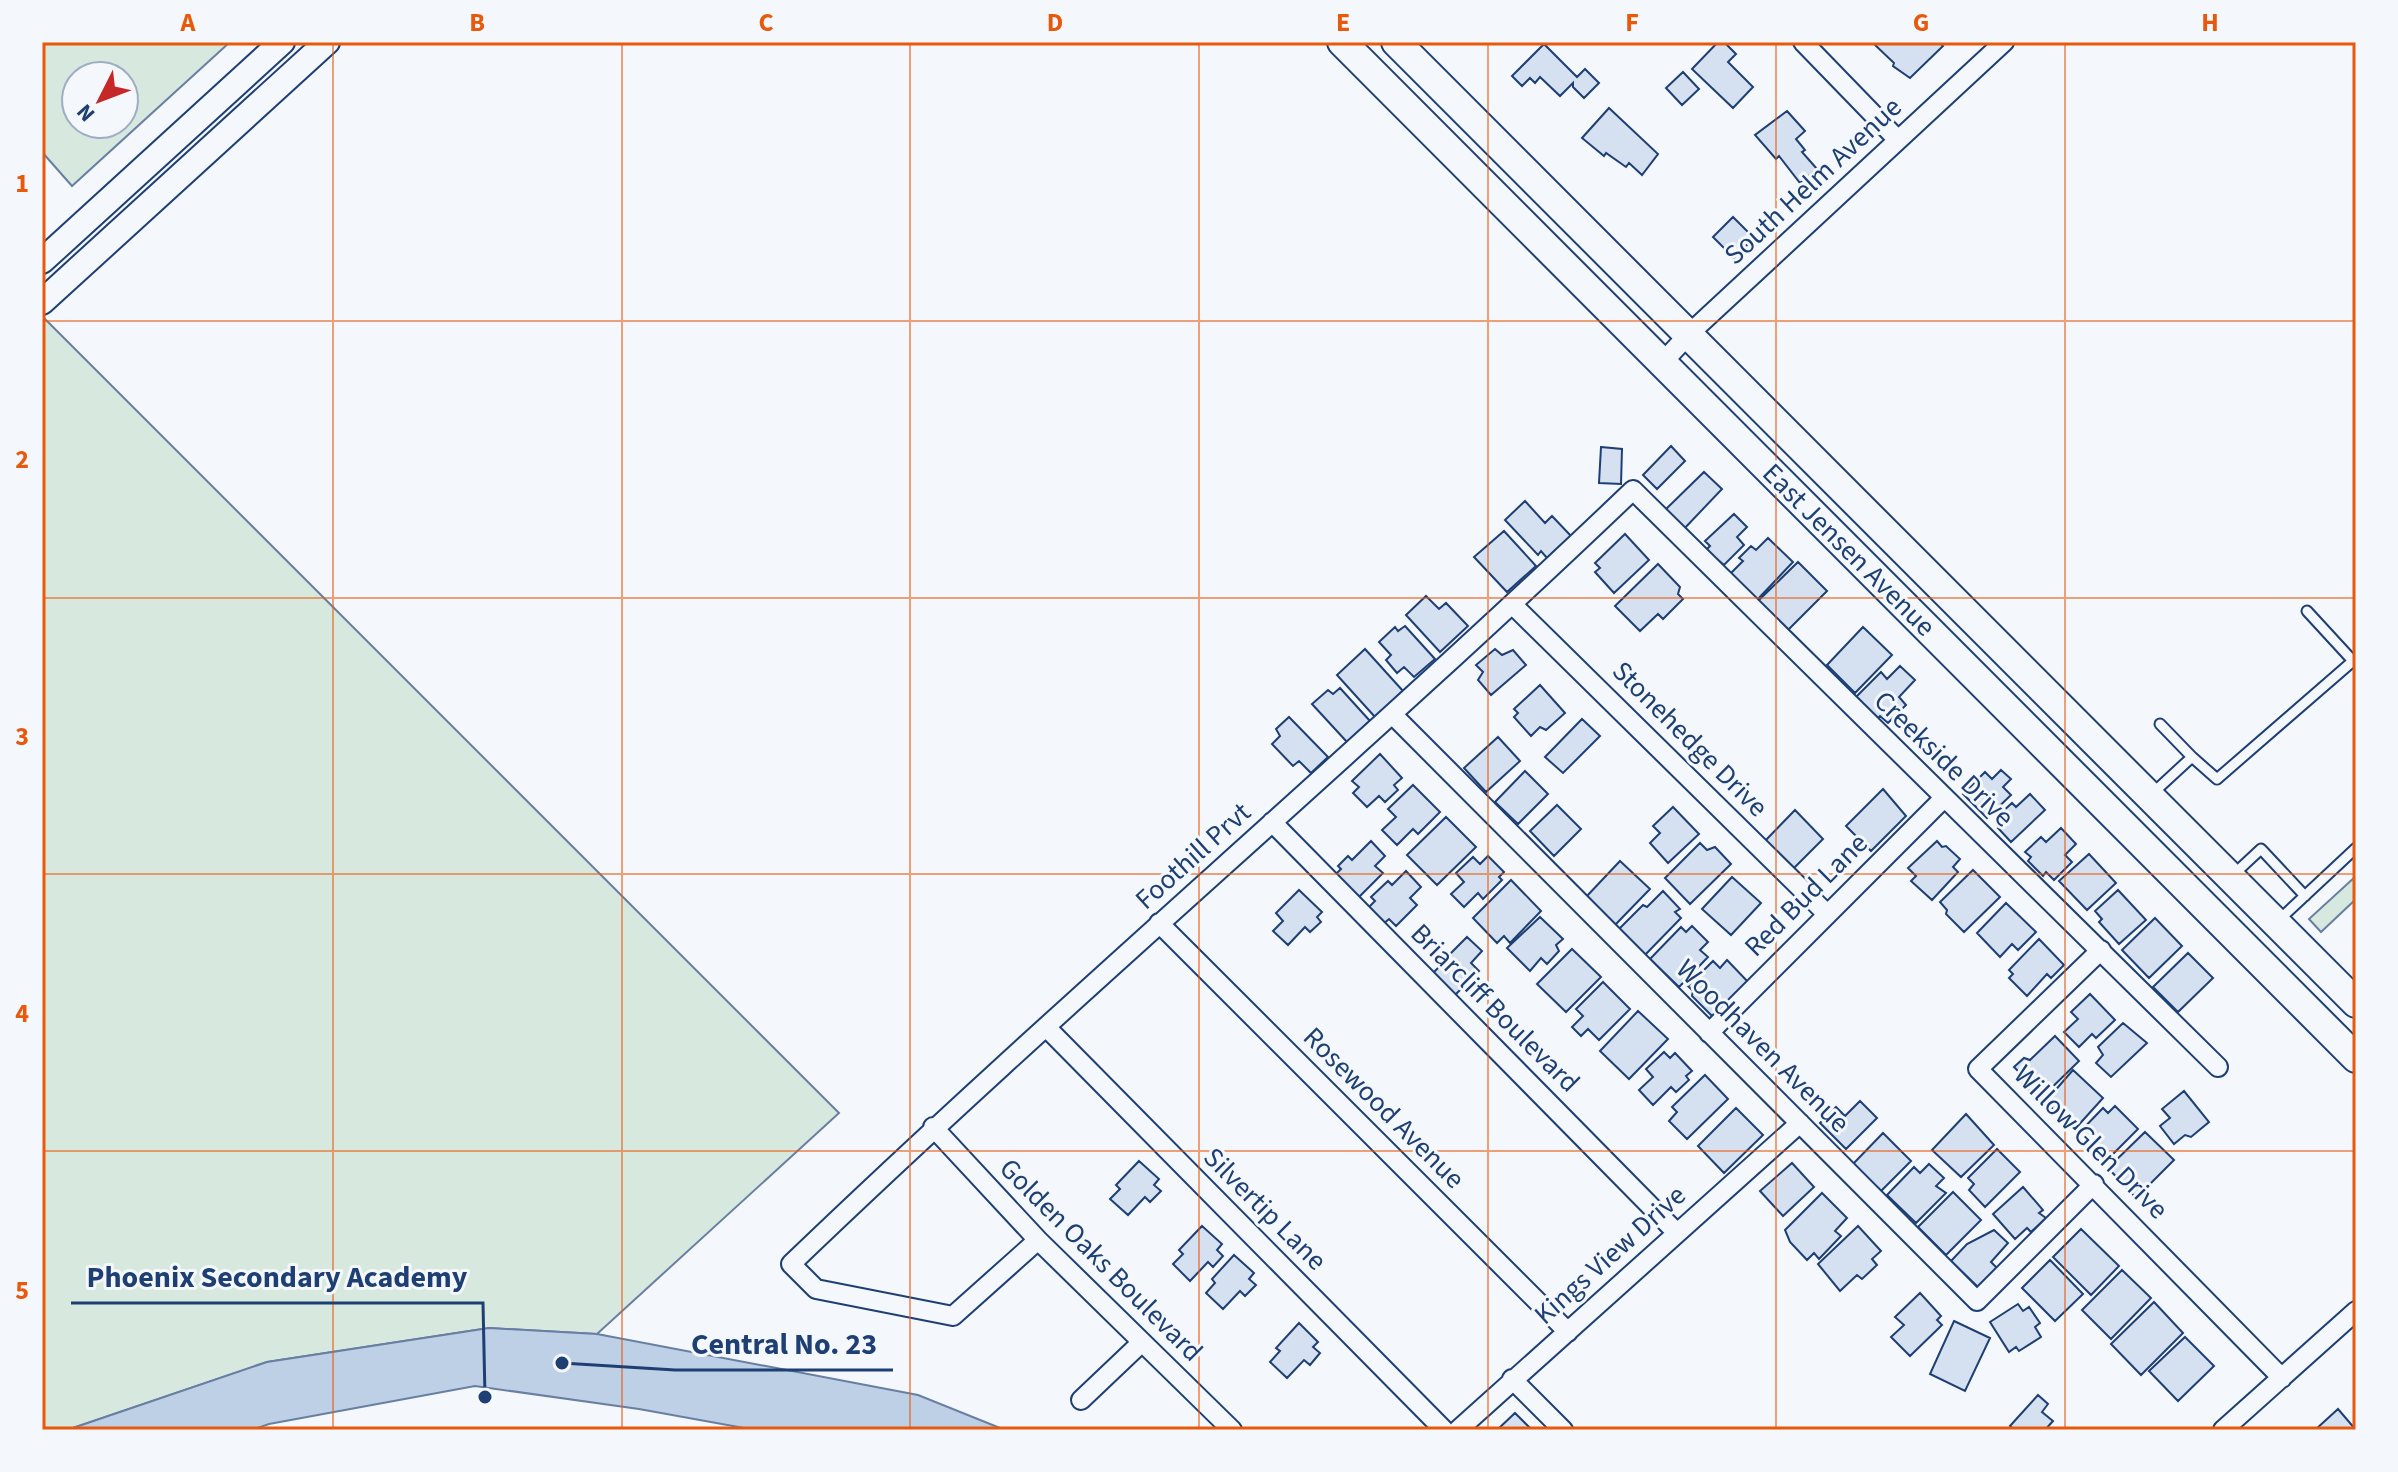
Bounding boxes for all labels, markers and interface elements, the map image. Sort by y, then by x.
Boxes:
text: A [180,4,197,41]
text: B [469,4,485,41]
text: C [758,4,774,41]
text: D [1047,4,1063,41]
text: E [1336,4,1350,41]
text: F [1625,4,1639,41]
text: G [1913,4,1929,41]
text: H [2201,4,2219,41]
north arrow [60,60,140,140]
street label: South Helm Avenue [1715,88,1911,274]
text: N [69,97,103,129]
text: 1 [15,165,29,202]
text: 2 [15,441,29,478]
street label: East Jensen Avenue [1753,454,1945,646]
street label: Stonehedge Drive [1603,652,1777,826]
street label: Creekside Drive [1865,682,2023,836]
text: 3 [15,718,29,755]
street label: Foothill Prvt [1126,793,1260,919]
street label: Red Bud Lane [1735,824,1877,966]
street label: Briarcliff Boulevard [1401,914,1589,1102]
street label: Woodhaven Avenue [1667,950,1859,1142]
text: 4 [15,995,29,1032]
street label: Rosewood Avenue [1294,1018,1474,1198]
street label: Willow Glen Drive [2005,1056,2177,1228]
street label: Silvertip Lane [1194,1138,1336,1280]
street label: Golden Oaks Boulevard [990,1149,1212,1371]
street label: Kings View Drive [1525,1176,1695,1334]
callout: Phoenix Secondary Academy [71,1249,483,1303]
text: Phoenix Secondary Academy [87,1256,468,1299]
text: 5 [15,1272,29,1309]
callout: Central No. 23 [675,1316,893,1370]
text: Central No. 23 [691,1323,877,1366]

